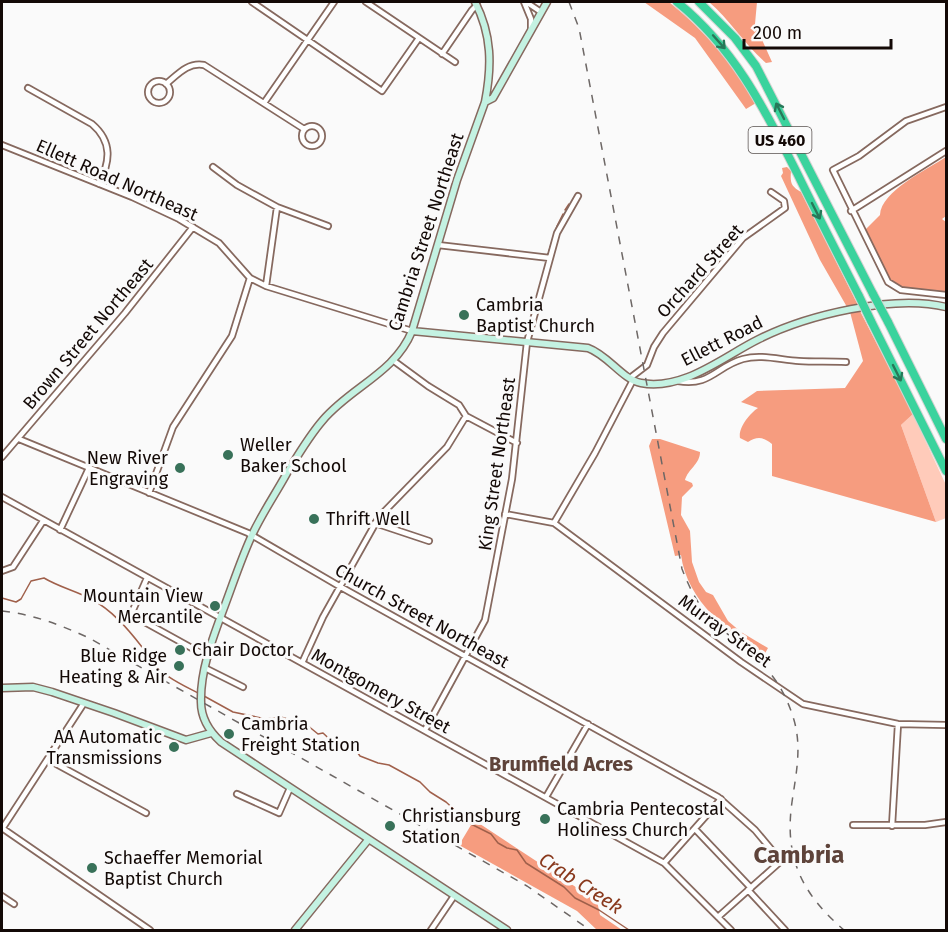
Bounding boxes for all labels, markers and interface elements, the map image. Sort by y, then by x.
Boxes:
scale bar [744,12,891,50]
text: 200 m [753,22,802,44]
one-way arrow [712,34,726,49]
one-way arrow [774,102,785,120]
road number: US 460 [748,127,812,153]
street label: Cambria Street Northeast [384,130,469,334]
street label: Ellett Road Northeast [33,134,202,226]
one-way arrow [810,201,822,219]
street label: Orchard Street [652,219,748,322]
street label: Brown Street Northeast [18,254,158,414]
place label: Cambria Baptist Church [476,294,595,337]
marker: Cambria Baptist Church [457,308,471,322]
street label: Ellett Road [677,311,767,371]
one-way arrow [892,364,904,382]
street label: King Street Northeast [474,375,520,552]
place label: Weller Baker School [240,434,347,477]
place label: New River Engraving [87,447,169,490]
marker: Weller Baker School [221,448,235,462]
marker: New River Engraving [173,461,187,475]
place label: Thrift Well [326,508,410,530]
marker: Thrift Well [307,512,321,526]
street label: Church Street Northeast [331,559,513,673]
place label: Mountain View Mercantile [83,585,203,628]
street label: Murray Street [674,590,776,672]
marker: Mountain View Mercantile [208,599,222,613]
place label: Chair Doctor [192,639,293,661]
marker: Chair Doctor [173,643,187,657]
street label: Montgomery Street [308,644,455,739]
place label: Blue Ridge Heating & Air [59,645,167,688]
marker: Blue Ridge Heating & Air [172,659,186,673]
place label: Cambria Freight Station [241,713,360,756]
place label: AA Automatic Transmissions [46,726,162,769]
marker: Cambria Freight Station [222,727,236,741]
marker: AA Automatic Transmissions [167,740,181,754]
district label: Brumfield Acres [489,752,633,776]
place label: Cambria Pentecostal Holiness Church [557,798,724,841]
place label: Christiansburg Station [402,805,521,848]
marker: Cambria Pentecostal Holiness Church [538,812,552,826]
marker: Christiansburg Station [383,819,397,833]
district label: Cambria [754,841,844,869]
place label: Schaeffer Memorial Baptist Church [104,847,263,890]
water label: Crab Creek [535,847,628,919]
marker: Schaeffer Memorial Baptist Church [85,861,99,875]

